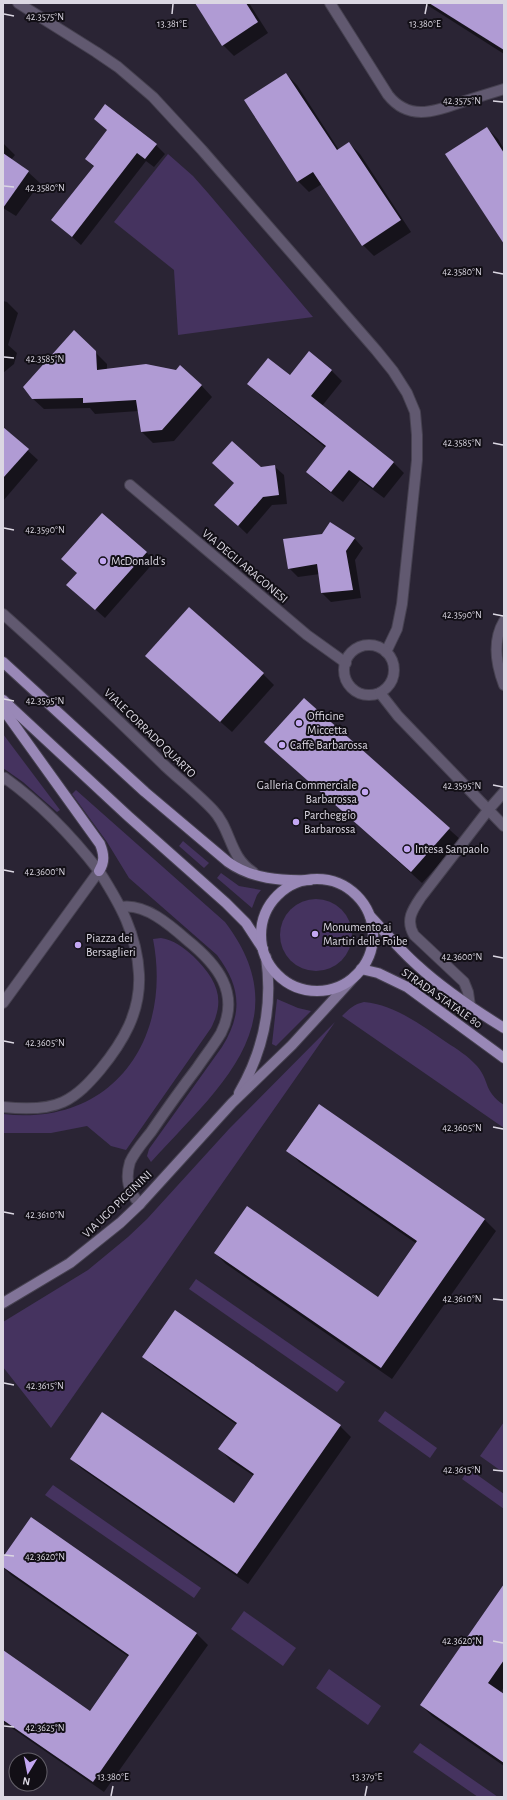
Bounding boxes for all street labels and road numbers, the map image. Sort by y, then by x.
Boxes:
street label: VIA DEGLI ARAGONESI [200,527,290,605]
street label: VIALE CORRADO QUARTO [101,686,198,781]
street label: STRADA STATALE 80 [400,966,484,1030]
street label: VIA UGO PICCININI [80,1168,154,1240]

